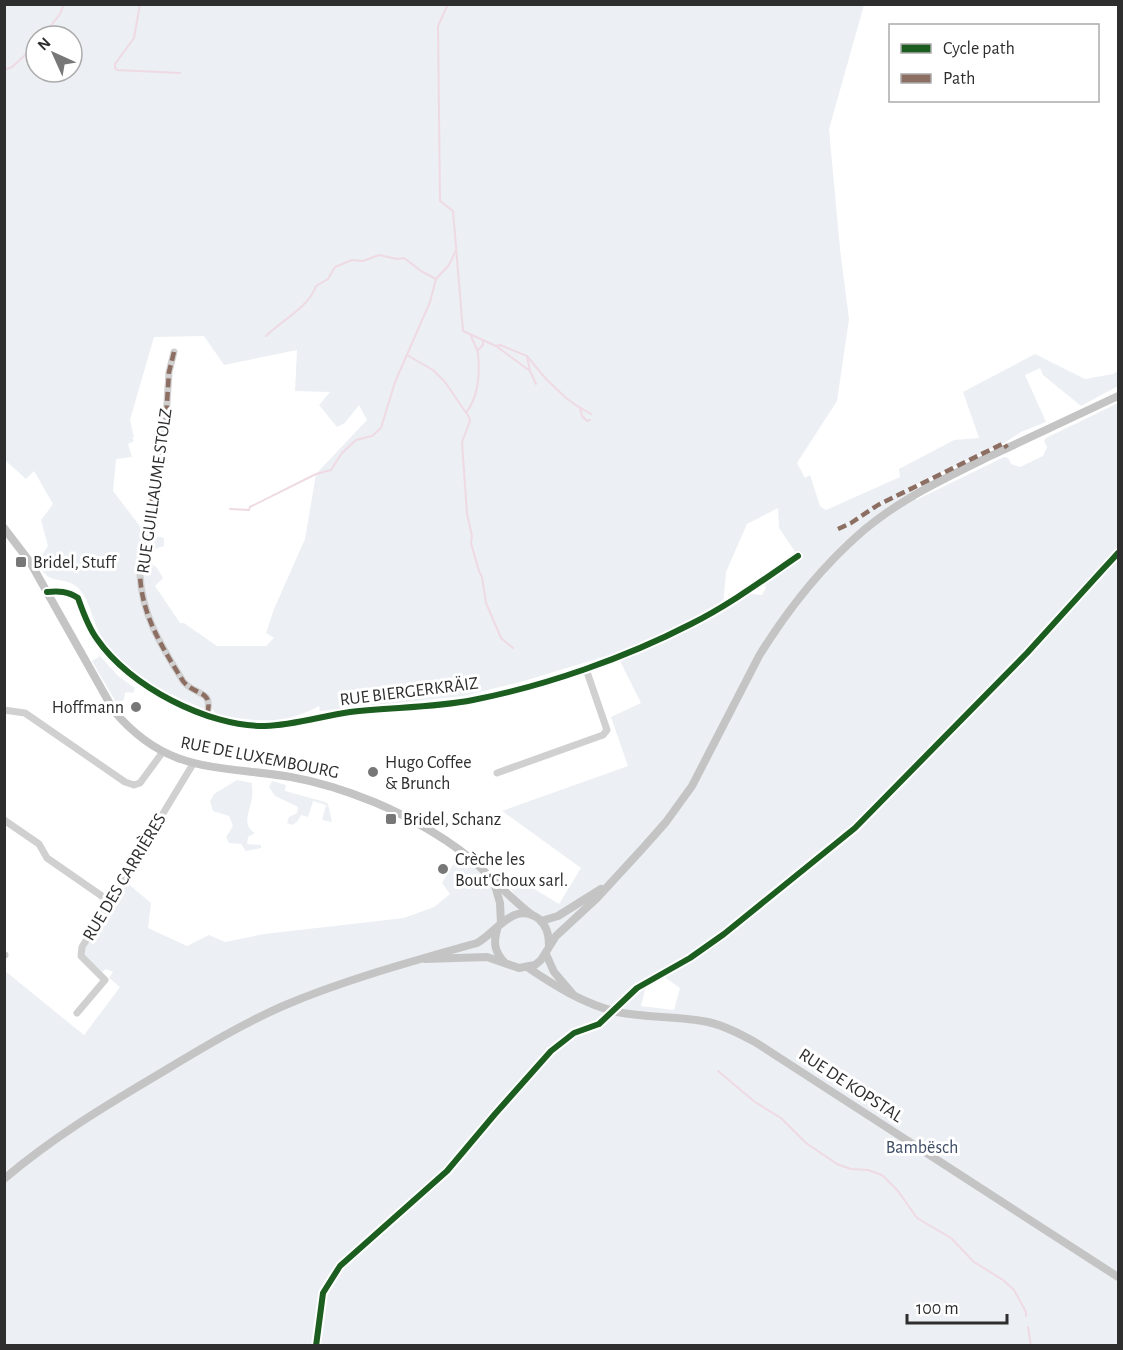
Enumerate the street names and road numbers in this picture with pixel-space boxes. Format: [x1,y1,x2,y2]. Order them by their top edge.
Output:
street label: RUE GUILLAUME STOLZ [135,408,175,575]
street label: RUE BIERGERKRÄIZ [339,673,479,709]
street label: RUE DE LUXEMBOURG [179,734,341,782]
street label: RUE DES CARRIÈRES [77,809,170,944]
street label: RUE DE KOPSTAL [795,1046,906,1126]

